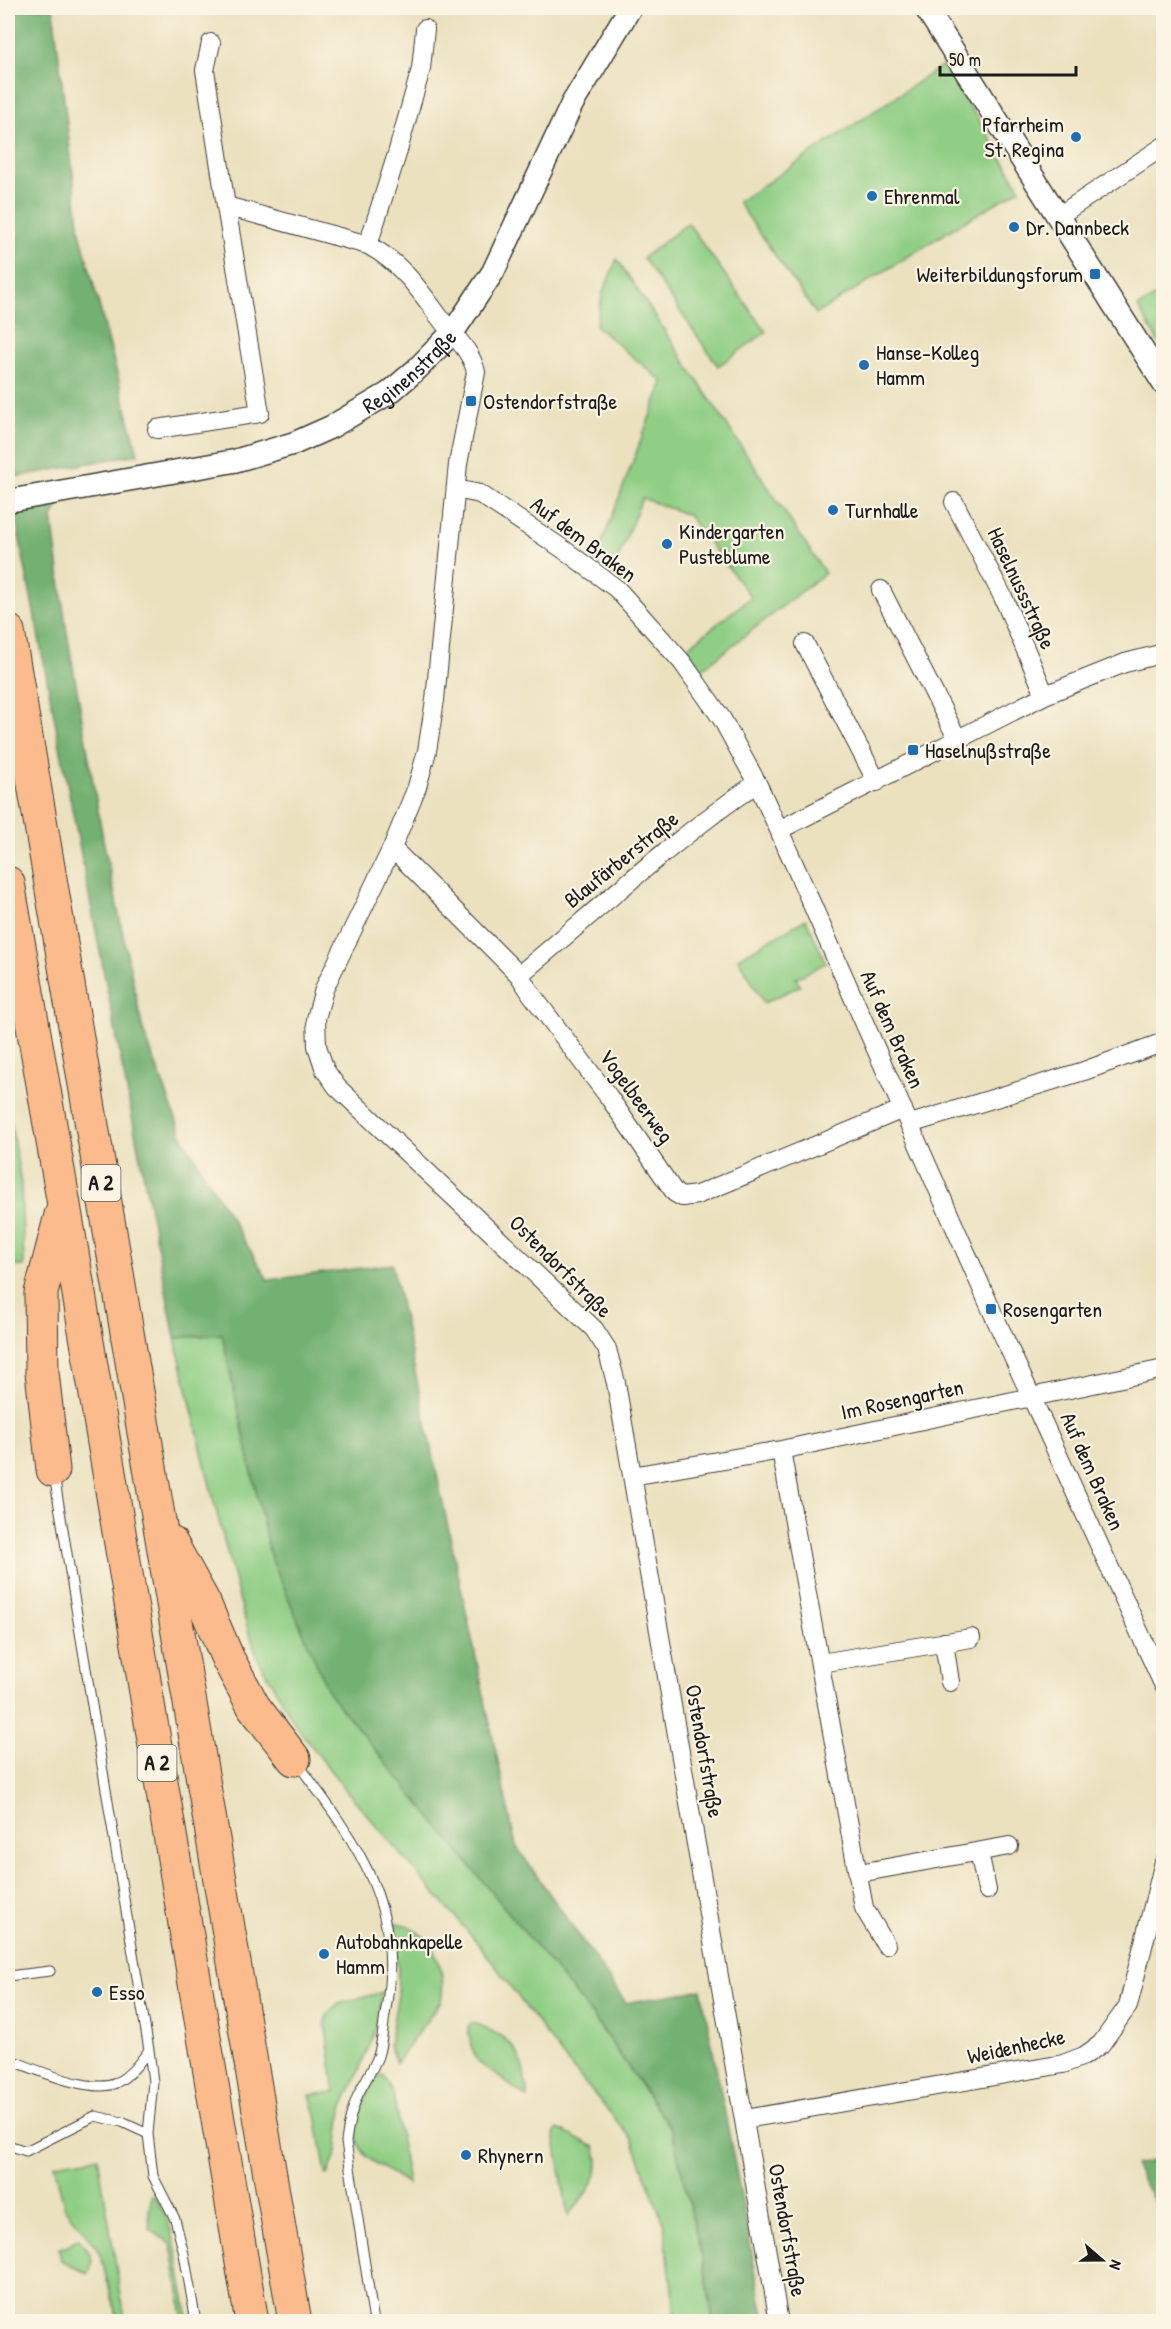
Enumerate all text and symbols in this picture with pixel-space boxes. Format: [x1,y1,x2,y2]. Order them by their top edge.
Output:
scale bar [940,39,1076,77]
text: 50 m [949,47,981,72]
place label: Pfarrheim St. Regina [982,109,1064,164]
marker: Pfarrheim St. Regina [1069,130,1083,144]
place label: Ehrenmal [884,181,960,211]
marker: Ehrenmal [865,189,879,203]
place label: Dr. Dannbeck [1026,212,1129,242]
marker: Dr. Dannbeck [1007,220,1021,234]
place label: Weiterbildungsforum [917,259,1083,289]
marker: Weiterbildungsforum [1088,267,1102,281]
street label: Reginenstraße [357,322,463,420]
place label: Hanse-Kolleg Hamm [876,337,979,392]
marker: Hanse-Kolleg Hamm [857,358,871,372]
place label: Ostendorfstraße [483,386,618,416]
marker: Ostendorfstraße [464,394,478,408]
street label: Auf dem Braken [525,489,643,589]
place label: Turnhalle [845,495,919,525]
marker: Turnhalle [826,503,840,517]
place label: Kindergarten Pusteblume [679,516,784,571]
street label: Haselnussstraße [981,522,1063,654]
marker: Kindergarten Pusteblume [660,537,674,551]
place label: Haselnußstraße [925,735,1051,765]
marker: Haselnußstraße [906,743,920,757]
street label: Blaufärberstraße [557,803,685,914]
street label: Auf dem Braken [854,965,932,1093]
street label: Vogelbeerweg [593,1043,681,1149]
road number: A 2 [82,1165,120,1201]
street label: Ostendorfstraße [503,1208,619,1324]
place label: Rosengarten [1003,1294,1102,1324]
marker: Rosengarten [984,1302,998,1316]
street label: Im Rosengarten [838,1371,966,1427]
street label: Auf dem Braken [1054,1407,1132,1535]
street label: Ostendorfstraße [679,1682,731,1820]
road number: A 2 [138,1745,176,1781]
place label: Autobahnkapelle Hamm [336,1926,463,1981]
marker: Autobahnkapelle Hamm [317,1947,331,1961]
place label: Esso [109,1977,145,2007]
marker: Esso [90,1985,104,1999]
street label: Weidenhecke [964,2021,1068,2071]
place label: Rhynern [478,2140,544,2170]
marker: Rhynern [459,2148,473,2162]
street label: Ostendorfstraße [762,2161,814,2299]
north arrow [1072,2230,1132,2290]
text: N [1104,2257,1128,2273]

